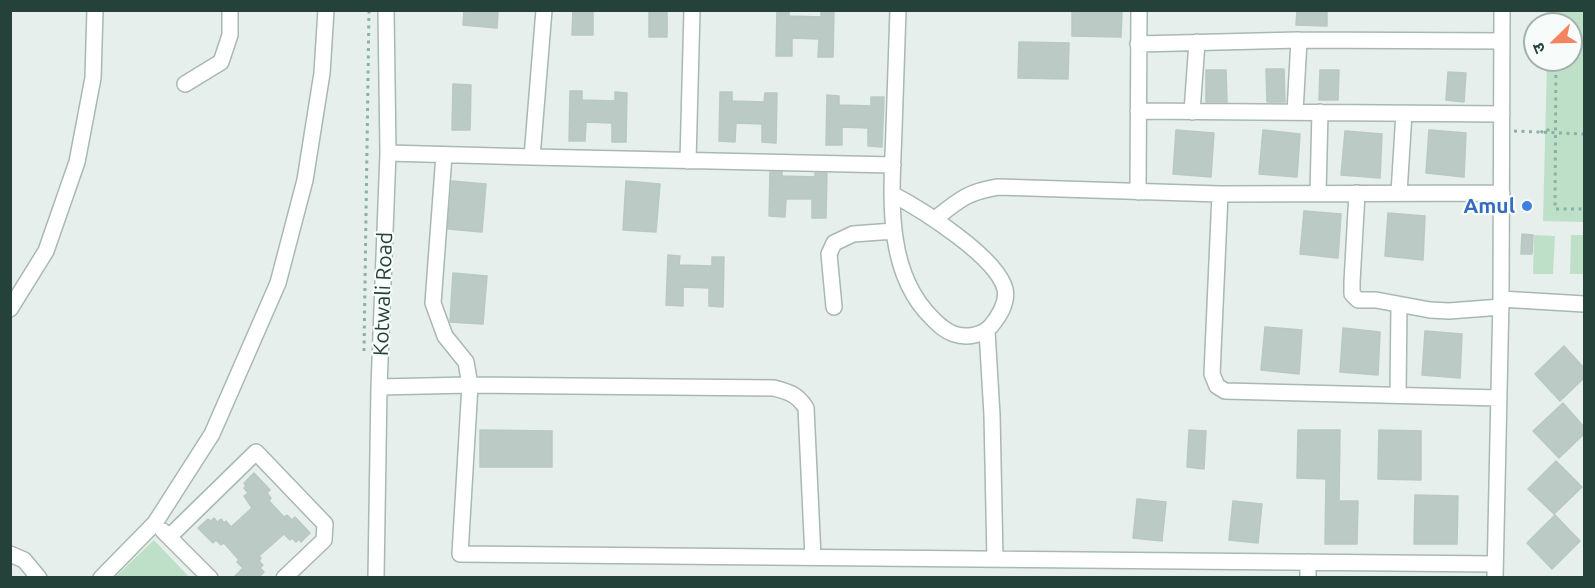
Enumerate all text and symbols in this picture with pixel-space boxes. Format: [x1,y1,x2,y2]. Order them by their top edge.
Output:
north arrow [1523,12,1583,72]
text: उ [1528,40,1548,56]
place label: Amul [1463,193,1515,219]
marker: Amul [1520,199,1534,213]
street label: Kotwali Road [368,232,398,356]

